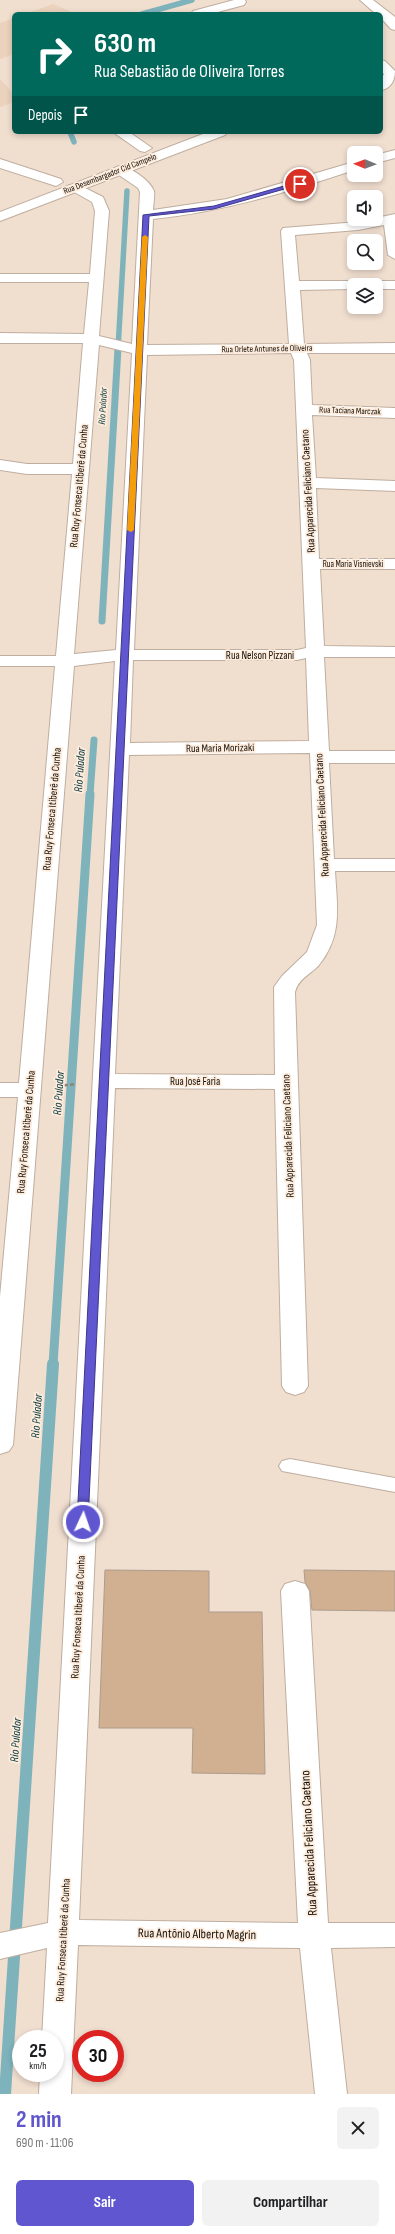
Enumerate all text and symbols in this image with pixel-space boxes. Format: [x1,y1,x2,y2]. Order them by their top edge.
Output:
text: 630 m [94,27,156,60]
icon: right [28,28,80,80]
text: Rua Sebastião de Oliveira Torres [94,61,284,82]
icon: arrive [70,104,92,126]
text: Depois [28,106,62,125]
north arrow [347,146,383,182]
map controls [347,146,383,314]
street label: Rua Desembargador Cid Campelo [62,151,158,197]
pin [283,167,317,201]
icon: arrive [289,173,311,195]
button: sound [347,190,383,226]
button: search [347,234,383,270]
button: layers [347,278,383,314]
street label: Rua Orlete Antunes de Oliveira [222,343,312,355]
water label: Rio Pulador [96,386,110,425]
street label: Rua Taciana Marczak [319,404,382,418]
street label: Rua Ruy Fonseca Itiberê da Cunha [67,424,91,548]
street label: Rua Apparecida Feliciano Caetano [298,429,318,553]
street label: Rua Maria Visnievski [323,559,384,570]
street label: Rua Nelson Pizzani [226,649,294,662]
street label: Rua Maria Morizaki [186,741,254,755]
street label: Rua Ruy Fonseca Itiberê da Cunha [40,747,64,871]
water label: Rio Pulador [71,747,89,793]
street label: Rua Apparecida Feliciano Caetano [312,753,332,877]
street label: Rua Ruy Fonseca Itiberê da Cunha [14,1070,38,1194]
water label: Rio Pulador [50,1070,68,1116]
street label: Rua Apparecida Feliciano Caetano [279,1074,297,1198]
street label: Rua José Faria [170,1075,220,1088]
water label: Rio Pulador [28,1393,46,1439]
position arrow [62,1501,104,1543]
street label: Rua Ruy Fonseca Itiberê da Cunha [68,1555,88,1679]
water label: Rio Pulador [7,1717,25,1763]
street label: Rua Apparecida Feliciano Caetano [297,1770,321,1916]
street label: Rua Ruy Fonseca Itiberê da Cunha [53,1878,73,2002]
street label: Rua Antônio Alberto Magrin [138,1925,256,1943]
speed limit sign: 30 [72,2030,124,2082]
text: 25 [29,2039,47,2063]
text: km/h [29,2060,47,2072]
text: 2 min [16,2105,62,2134]
button: close [337,2107,379,2149]
text: 690 m · 11:06 [16,2135,73,2151]
button: Sair [16,2180,194,2226]
button: Compartilhar [202,2180,379,2226]

